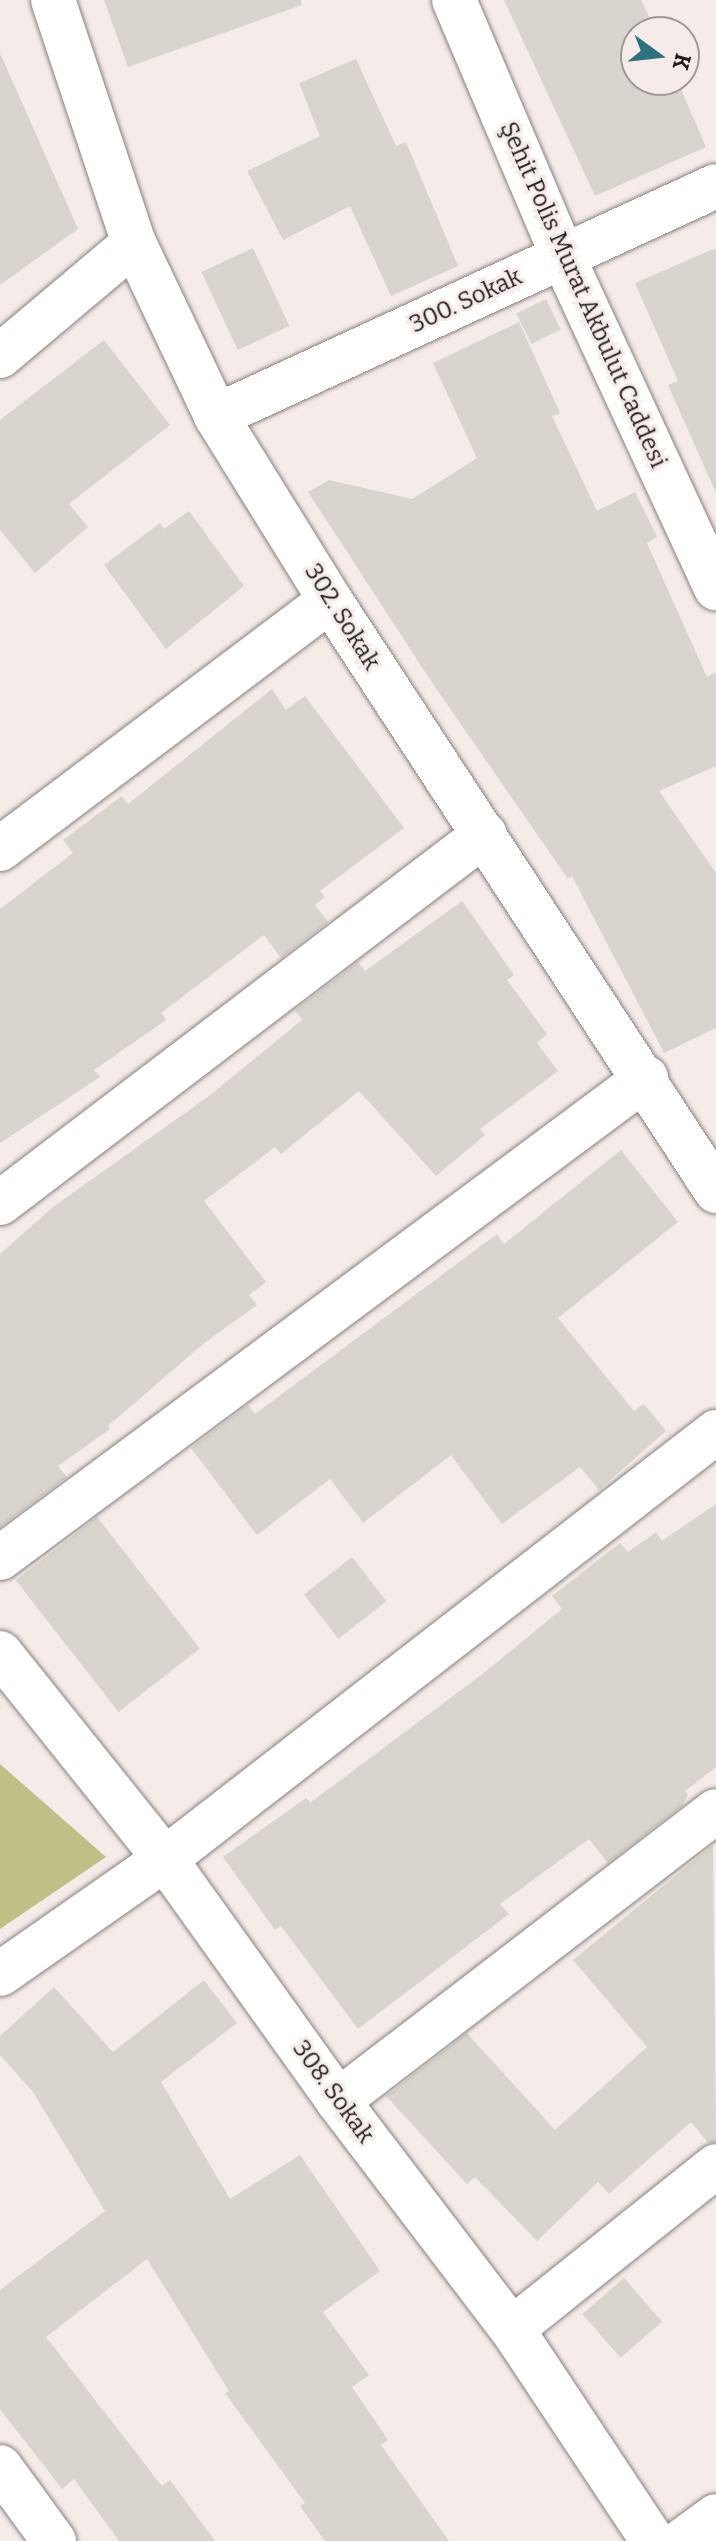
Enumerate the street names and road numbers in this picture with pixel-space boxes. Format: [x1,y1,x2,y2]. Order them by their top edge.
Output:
street label: Şehit Polis Murat Akbulut Caddesi [493,117,673,473]
street label: 300. Sokak [405,262,527,340]
street label: 302. Sokak [298,559,386,675]
street label: 308. Sokak [286,2035,380,2149]

